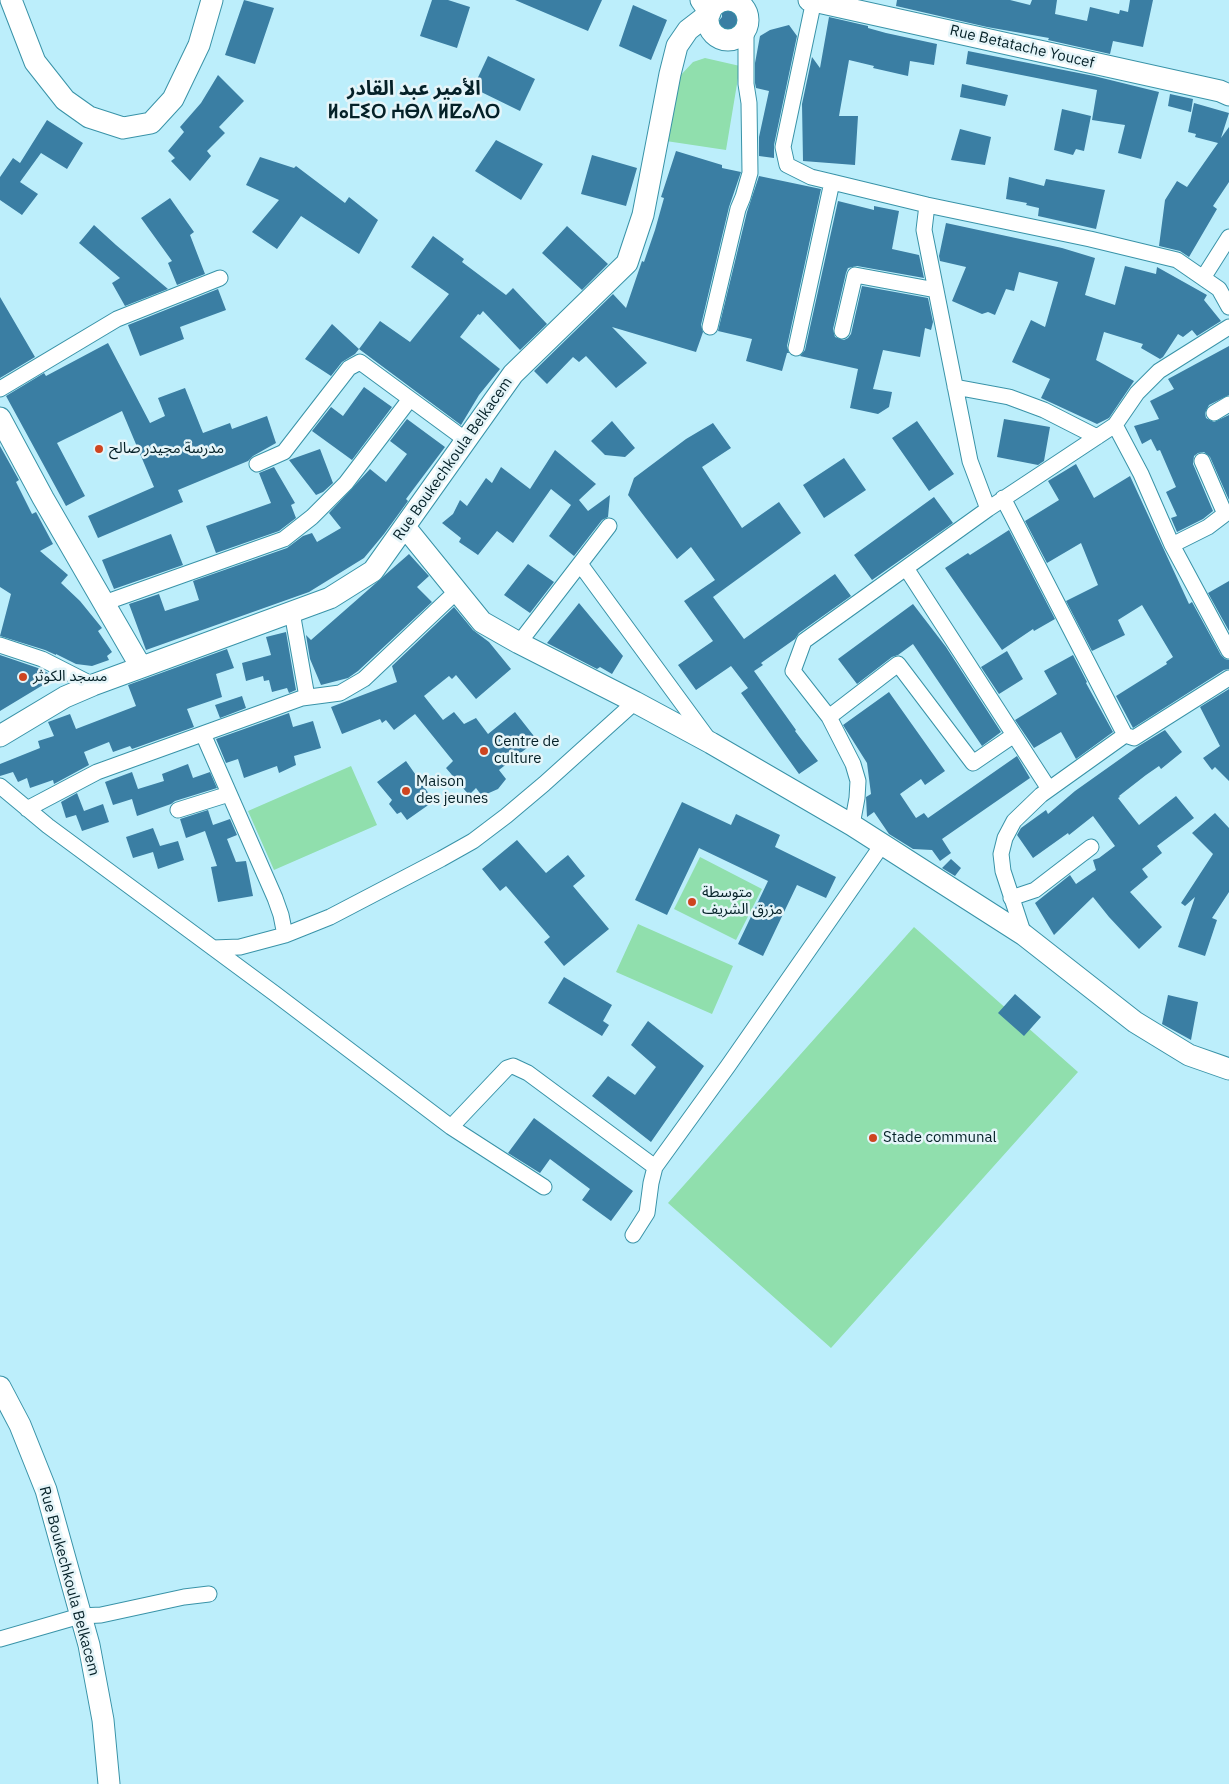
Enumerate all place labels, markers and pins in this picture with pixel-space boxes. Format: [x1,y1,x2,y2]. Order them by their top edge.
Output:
place label: مدرسة مجيدر صالح [109,440,224,458]
marker: مدرسة مجيدر صالح [93,443,105,455]
place label: مسجد الكوثر [33,668,107,686]
marker: مسجد الكوثر [17,671,29,683]
place label: Centre de culture [494,733,559,768]
marker: Centre de culture [478,745,490,757]
place label: Maison des jeunes [416,773,488,808]
marker: Maison des jeunes [400,785,412,797]
place label: متوسطة مزرق الشريف [702,884,783,919]
marker: متوسطة مزرق الشريف [686,896,698,908]
place label: Stade communal [883,1129,997,1147]
marker: Stade communal [867,1132,879,1144]

